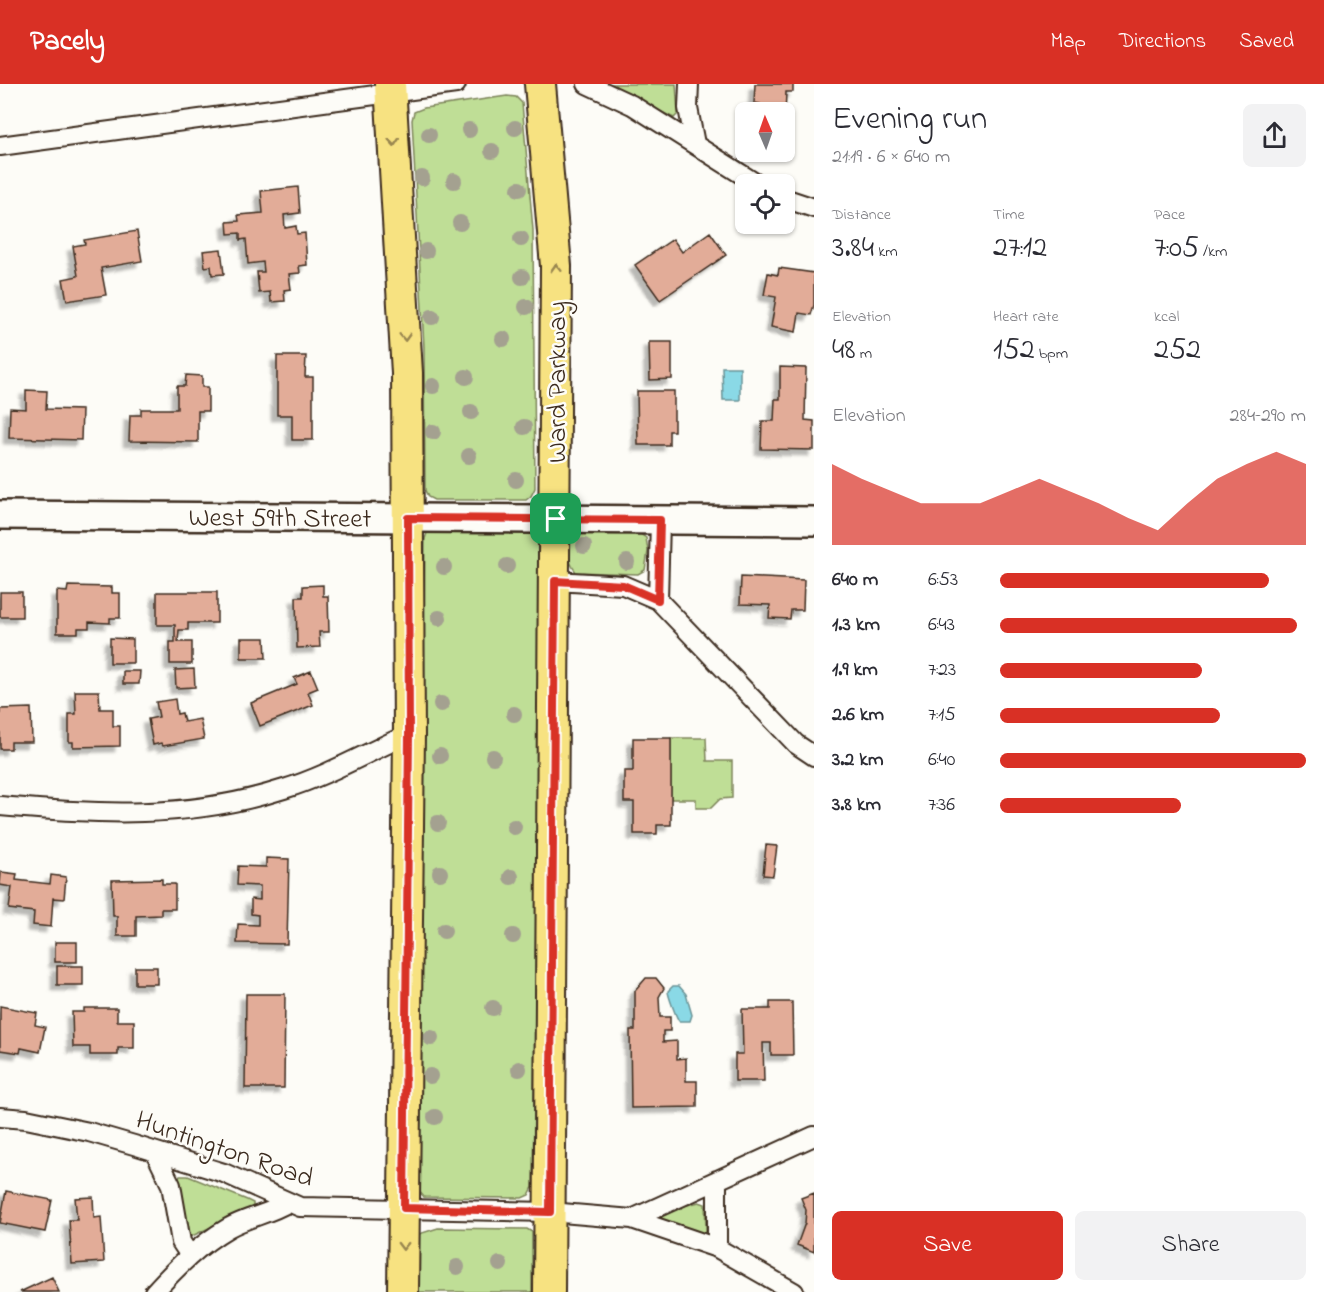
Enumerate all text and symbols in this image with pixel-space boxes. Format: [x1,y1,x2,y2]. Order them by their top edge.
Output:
text: Pacely [30,22,105,63]
text: Map [1050,27,1086,57]
text: Directions [1119,27,1206,57]
text: Saved [1239,27,1294,57]
text: Evening run [832,96,987,144]
north arrow [735,102,795,162]
map controls [735,102,795,234]
button: share [1243,104,1306,167]
one-way arrow [387,138,400,147]
text: 21:19 · 6 × 640 m [832,143,950,172]
button: locate [735,174,795,234]
text: Distance [832,203,891,227]
text: Time [993,203,1025,227]
text: Pace [1154,203,1185,227]
text: 3.84 [832,227,874,271]
text: 27:12 [993,227,1047,271]
text: 7:05 [1154,227,1199,271]
text: km [874,240,898,264]
text: /km [1199,240,1227,264]
one-way arrow [549,263,562,272]
street label: Ward Parkway [539,301,578,463]
text: Elevation [832,305,891,329]
text: Heart rate [993,305,1059,329]
text: kcal [1154,305,1179,329]
text: 48 [832,329,856,373]
text: 152 [993,329,1035,373]
text: 252 [1154,329,1201,373]
one-way arrow [399,332,412,341]
text: m [856,342,872,366]
text: bpm [1035,342,1068,366]
text: Elevation [832,402,906,431]
text: 284–290 m [1229,402,1306,431]
pin [530,493,581,544]
street label: West 59th Street [188,499,372,540]
icon: arrive [539,502,572,535]
text: 640 m [832,566,878,595]
text: 6:53 [928,566,958,595]
text: 1.3 km [832,611,880,640]
text: 6:43 [928,611,955,640]
text: 1.9 km [832,656,878,685]
text: 7:23 [928,656,956,685]
text: 2.6 km [832,701,884,730]
text: 7:15 [928,701,956,730]
text: 3.2 km [832,746,884,775]
text: 6:40 [928,746,955,775]
text: 3.8 km [832,791,881,820]
text: 7:36 [928,791,955,820]
street label: Huntington Road [130,1102,318,1199]
button: Save [832,1211,1063,1280]
button: Share [1075,1211,1306,1280]
one-way arrow [397,1241,409,1250]

